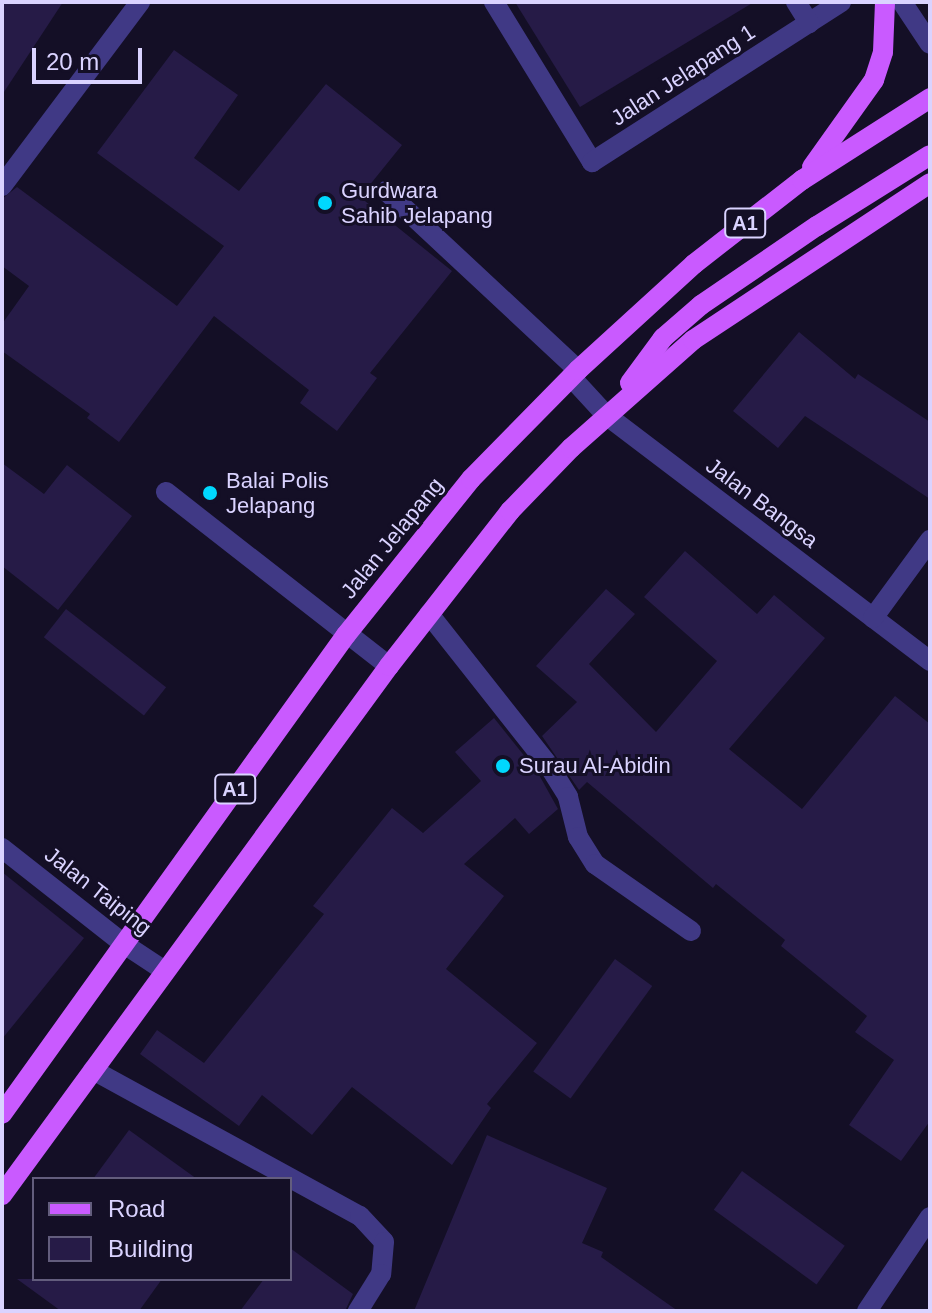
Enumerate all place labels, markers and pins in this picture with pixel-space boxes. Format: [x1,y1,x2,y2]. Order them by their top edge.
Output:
place label: Gurdwara Sahib Jelapang [341,177,493,228]
marker: Gurdwara Sahib Jelapang [316,194,334,212]
place label: Balai Polis Jelapang [226,467,329,518]
marker: Balai Polis Jelapang [201,484,219,502]
place label: Surau Al-Abidin [519,753,672,779]
marker: Surau Al-Abidin [494,757,512,775]

